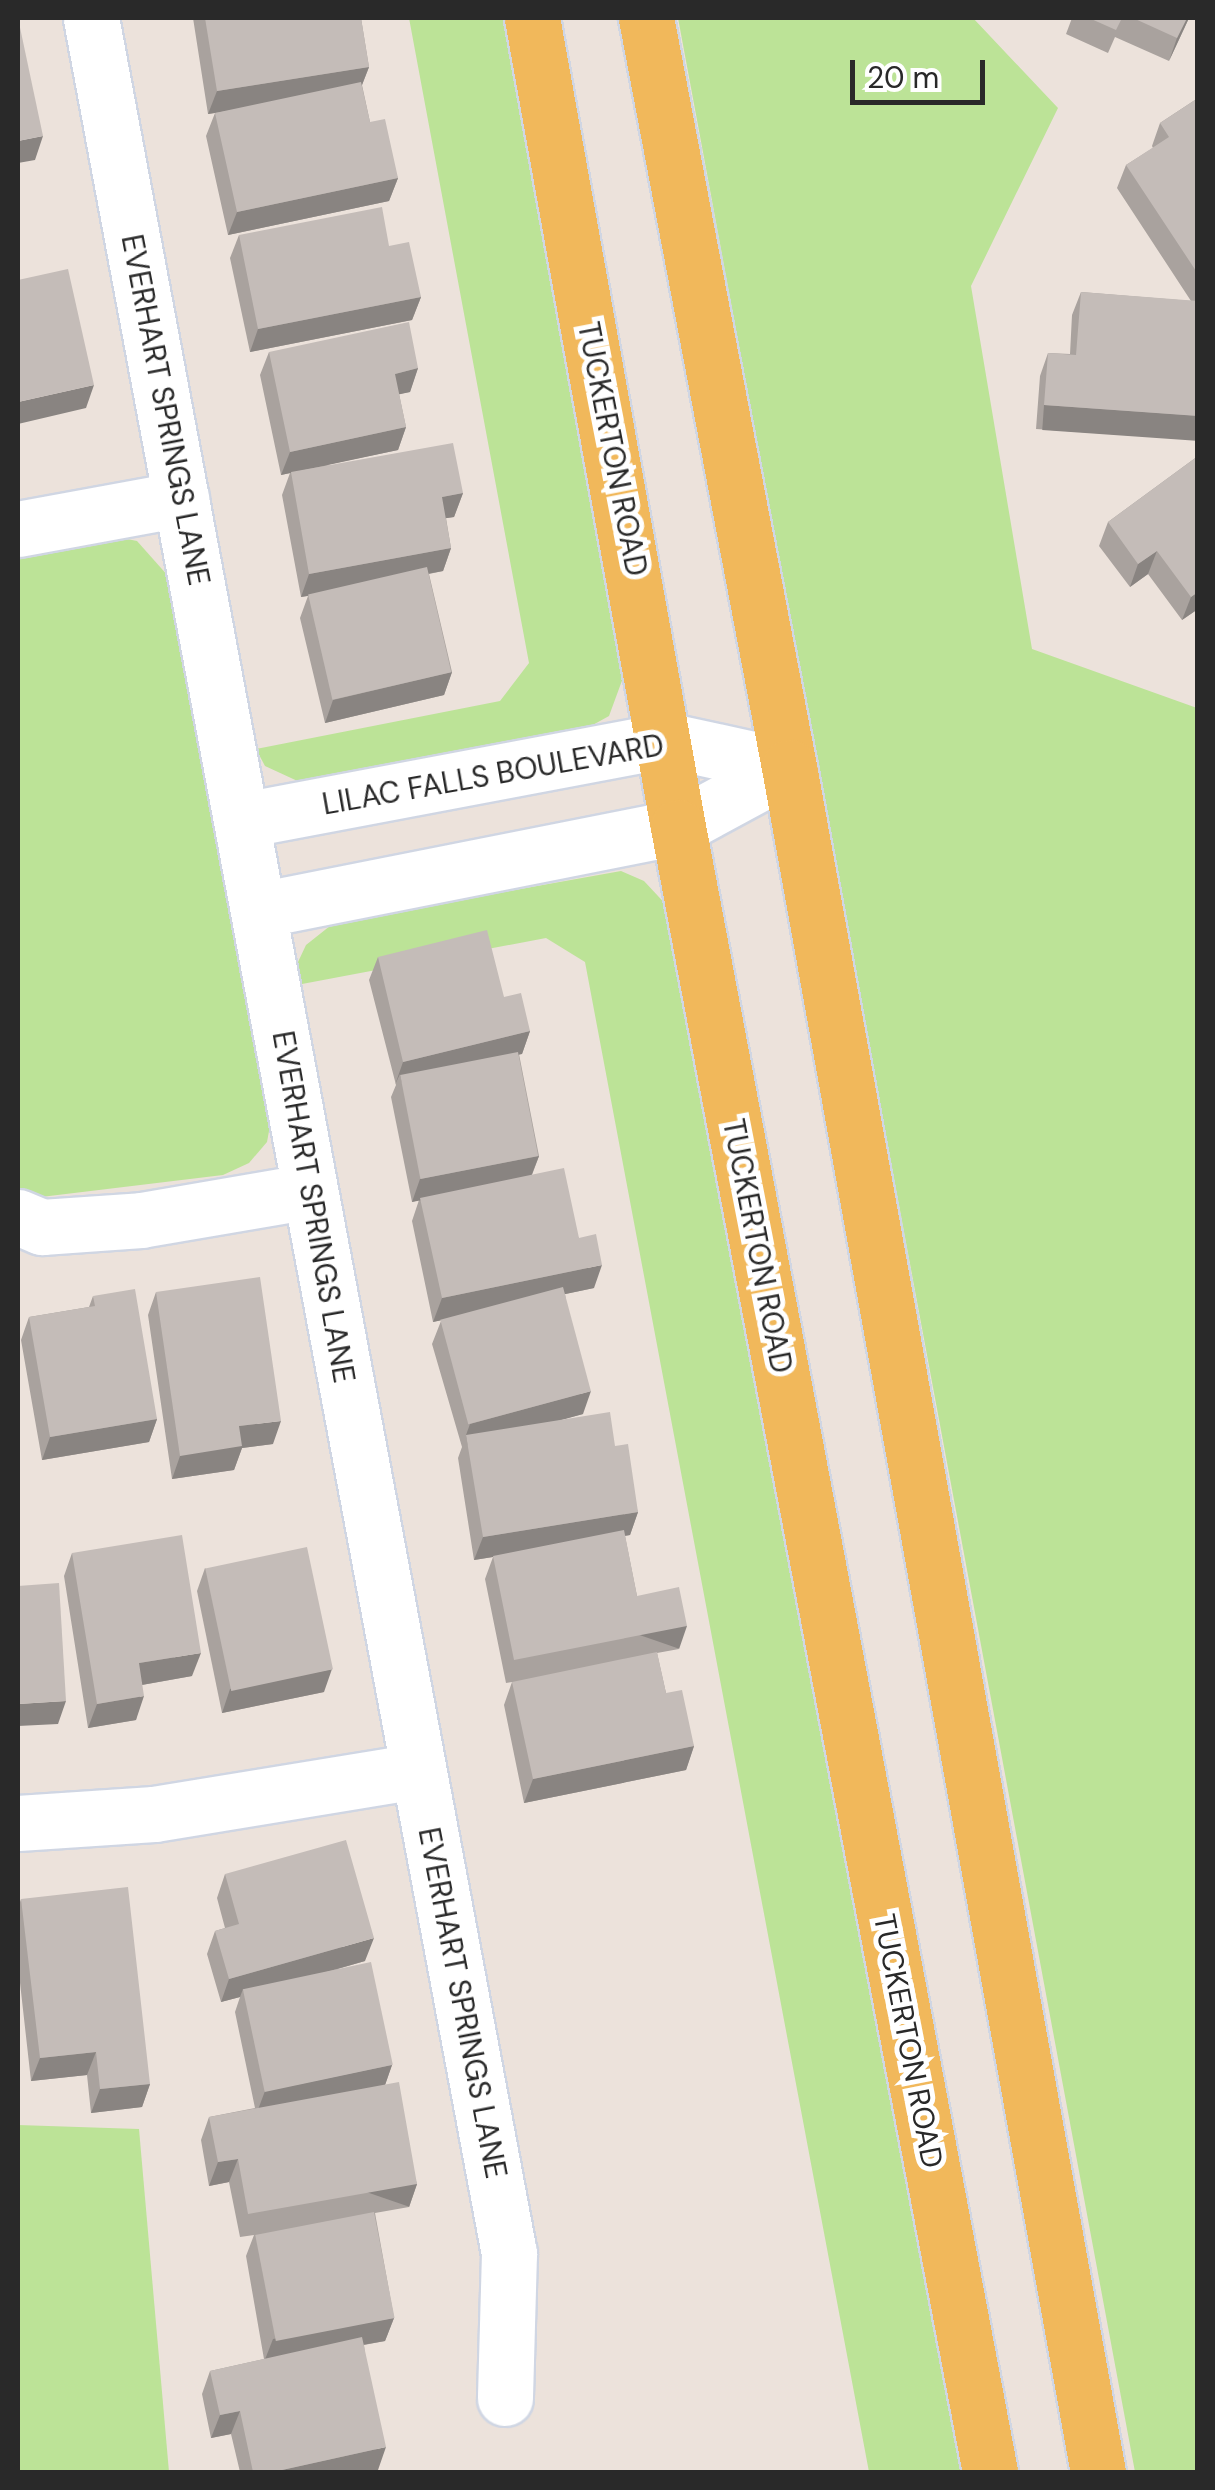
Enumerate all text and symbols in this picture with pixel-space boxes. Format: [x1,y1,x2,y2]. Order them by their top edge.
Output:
scale bar [855,40,990,102]
text: 20 m [867,58,939,97]
street label: EVERHART SPRINGS LANE [113,232,217,588]
street label: TUCKERTON ROAD [570,319,654,579]
street label: LILAC FALLS BOULEVARD [319,727,667,823]
street label: EVERHART SPRINGS LANE [264,1028,362,1386]
street label: TUCKERTON ROAD [715,1116,799,1376]
street label: EVERHART SPRINGS LANE [410,1825,514,2181]
street label: TUCKERTON ROAD [866,1911,950,2171]

